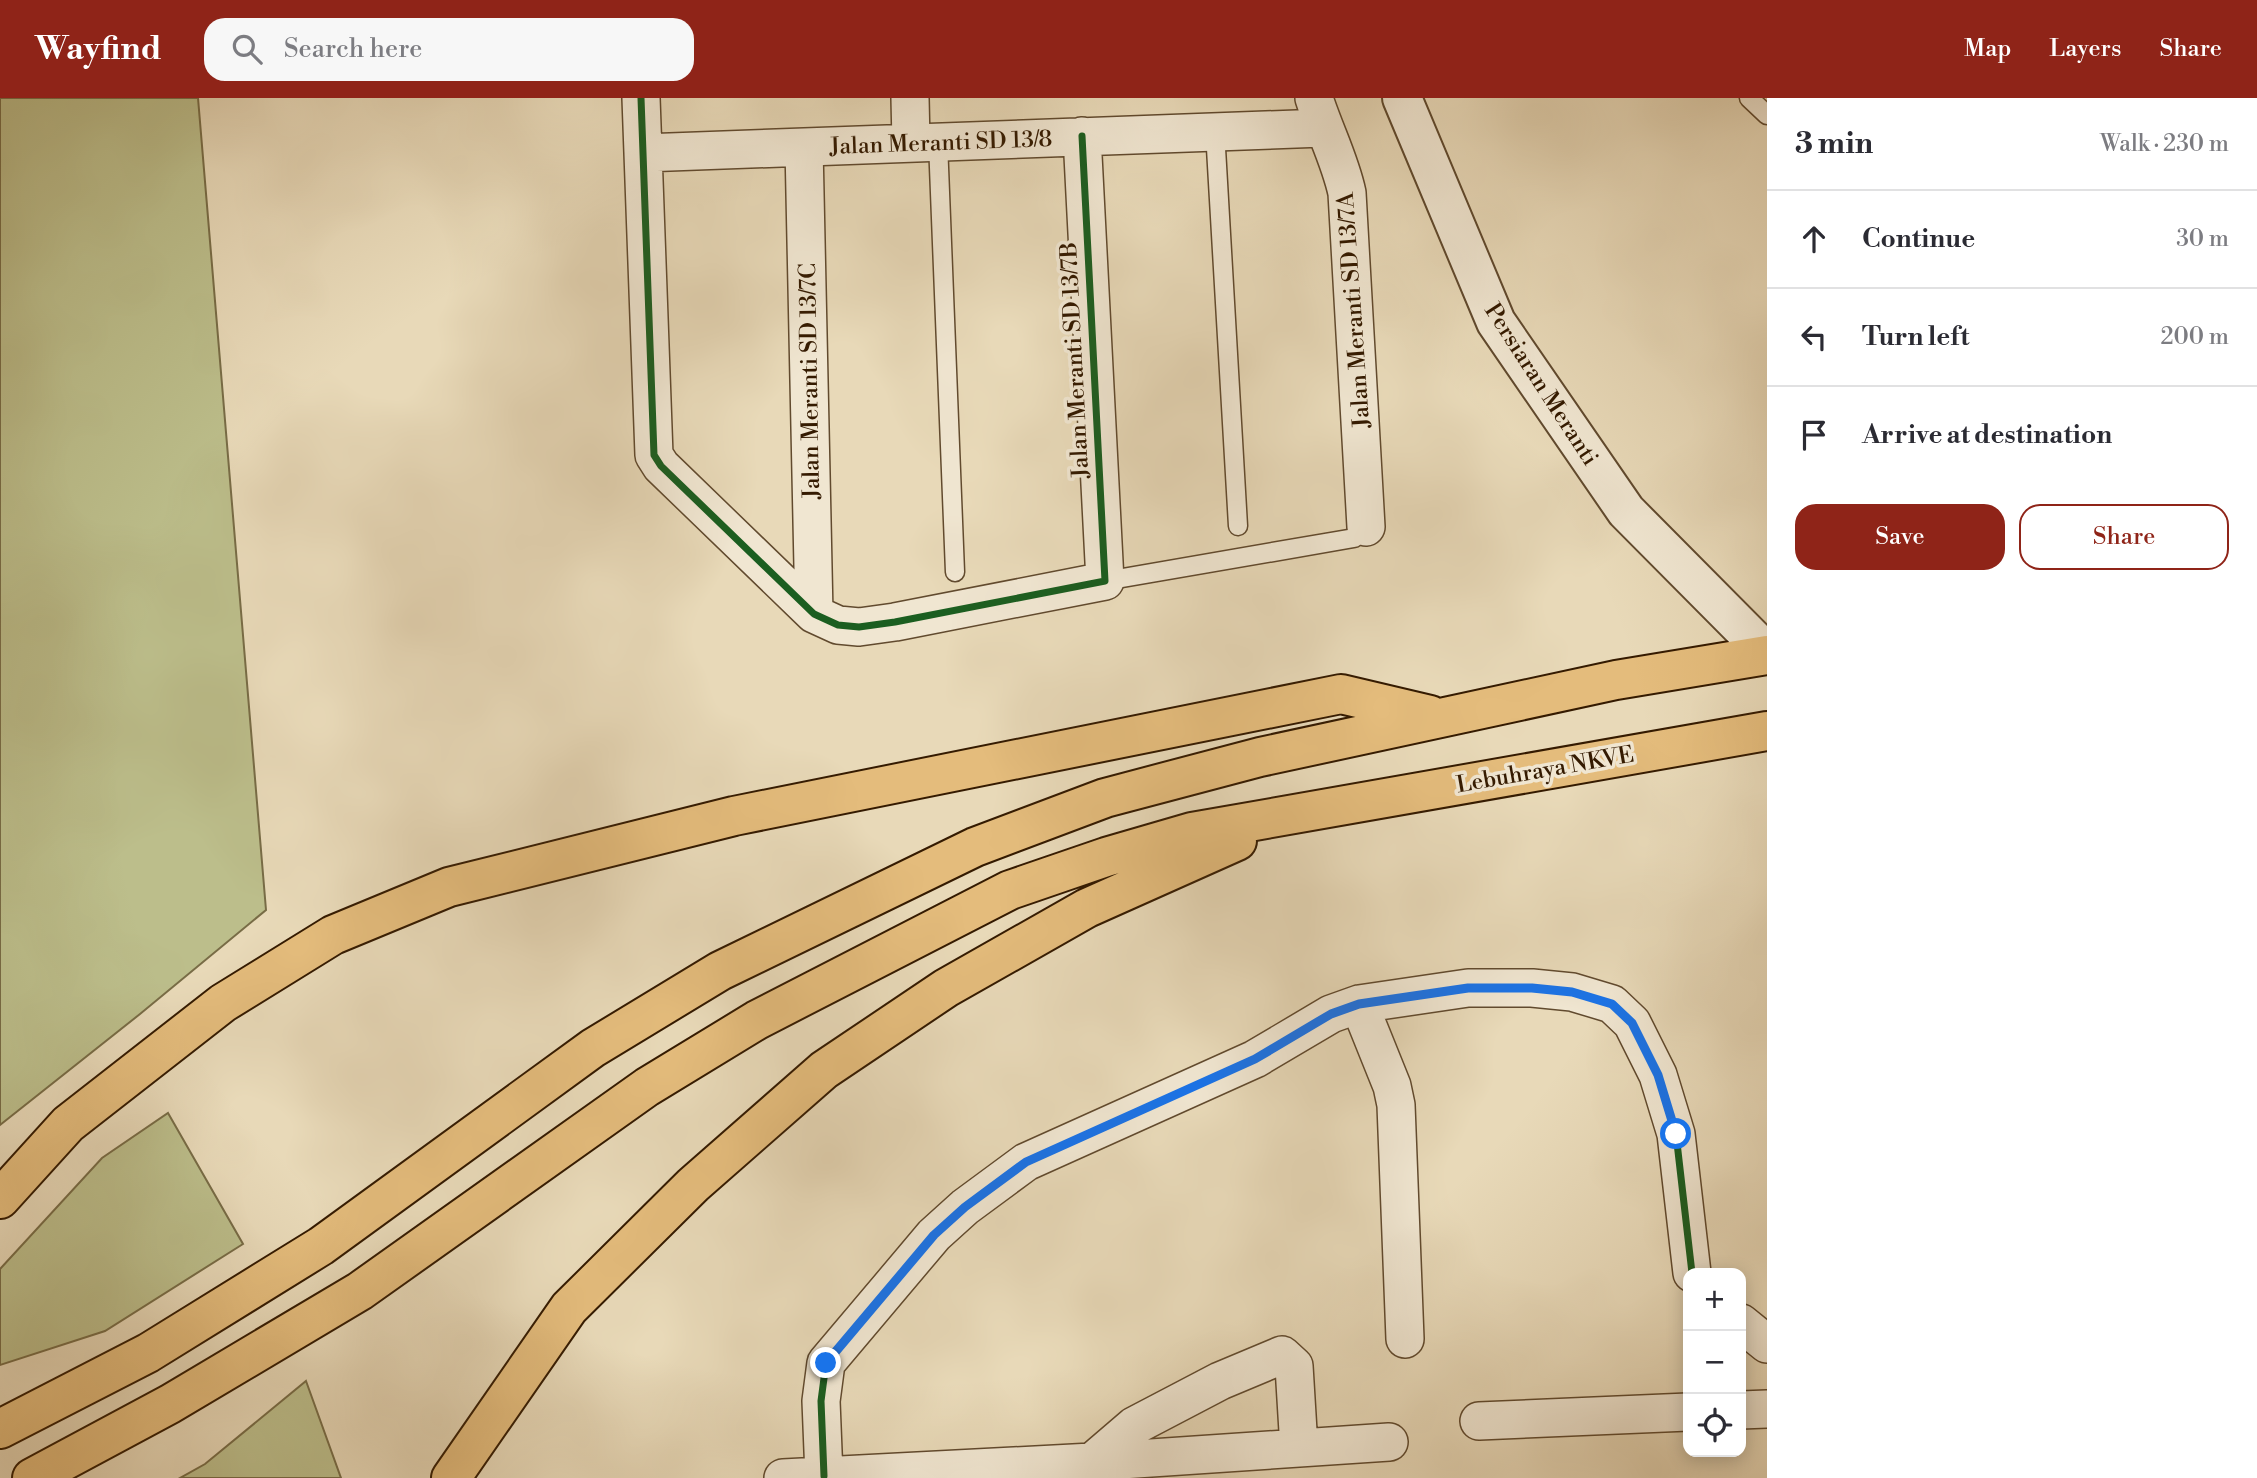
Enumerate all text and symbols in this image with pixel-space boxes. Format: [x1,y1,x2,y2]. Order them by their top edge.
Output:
search box [204,18,694,81]
text: Wayfind [35,29,162,70]
icon: search [228,30,266,68]
text: Search here [284,33,422,65]
text: Map [1964,34,2011,64]
text: Layers [2049,34,2121,64]
text: Share [2159,34,2222,64]
street label: Jalan Meranti SD 13/8 [828,125,1053,161]
text: 3 min [1795,125,1873,163]
text: Walk · 230 m [2100,130,2229,158]
street label: Jalan Meranti SD 13/7A [1332,190,1376,430]
icon: ahead [1795,220,1833,258]
text: Continue [1862,223,1975,255]
text: 30 m [2176,225,2229,253]
street label: Jalan Meranti SD 13/7B [1055,241,1095,480]
street label: Jalan Meranti SD 13/7C [794,263,826,500]
street label: Persiaran Meranti [1478,298,1604,471]
icon: left [1795,318,1833,356]
text: Turn left [1862,321,1970,353]
text: 200 m [2161,323,2229,351]
icon: arrive [1795,416,1833,454]
text: Arrive at destination [1862,419,2112,451]
button: Save [1795,504,2005,570]
button: Share [2019,504,2229,570]
street label: Lebuhraya NKVE [1454,741,1636,799]
route start [1660,1118,1691,1149]
map controls [1683,1268,1746,1457]
button: + [1683,1268,1746,1331]
button: − [1683,1331,1746,1394]
route end [810,1347,841,1378]
button: locate [1683,1394,1746,1457]

